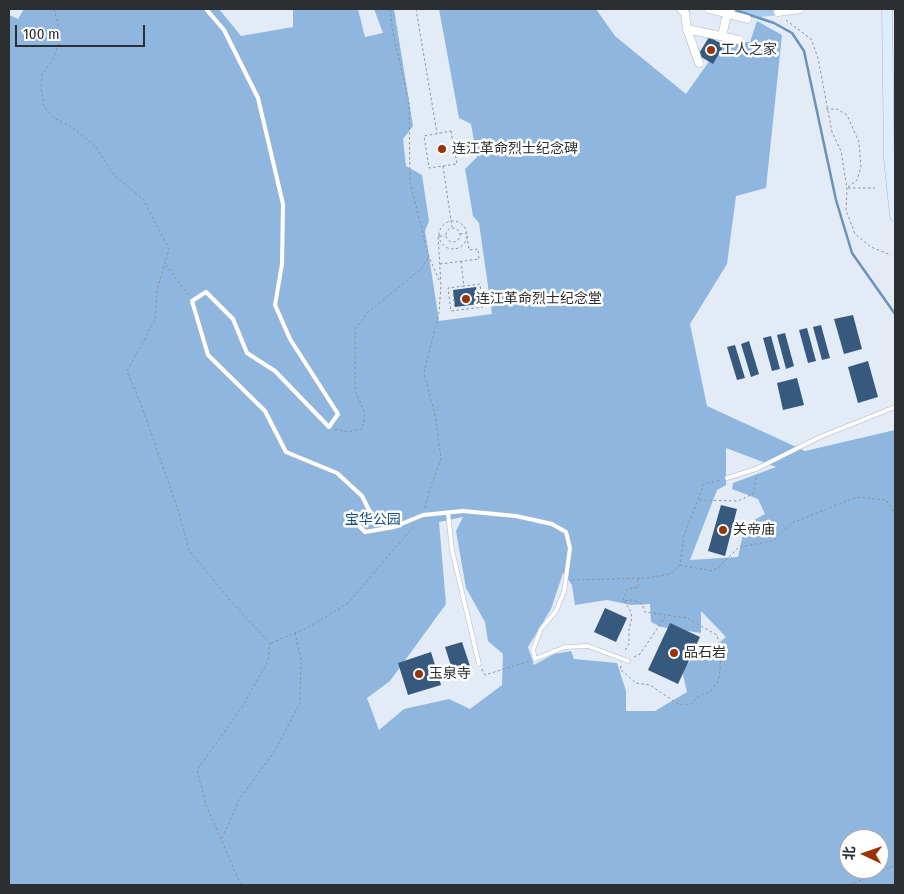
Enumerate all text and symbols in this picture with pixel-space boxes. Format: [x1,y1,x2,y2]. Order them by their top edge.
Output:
scale bar [18,15,148,47]
text: 100 m [23,25,60,43]
place label: 工人之家 [721,42,777,58]
marker: 工人之家 [705,44,717,56]
place label: 连江革命烈士纪念碑 [452,141,578,157]
marker: 连江革命烈士纪念碑 [436,143,448,155]
place label: 连江革命烈士纪念堂 [476,291,602,307]
marker: 连江革命烈士纪念堂 [460,293,472,305]
park label: 宝华公园 [345,512,401,528]
place label: 关帝庙 [733,522,775,538]
marker: 关帝庙 [717,524,729,536]
place label: 品石岩 [684,645,726,661]
marker: 品石岩 [668,647,680,659]
place label: 玉泉寺 [429,666,471,682]
marker: 玉泉寺 [413,668,425,680]
north arrow [839,829,889,879]
text: 北 [841,846,858,861]

